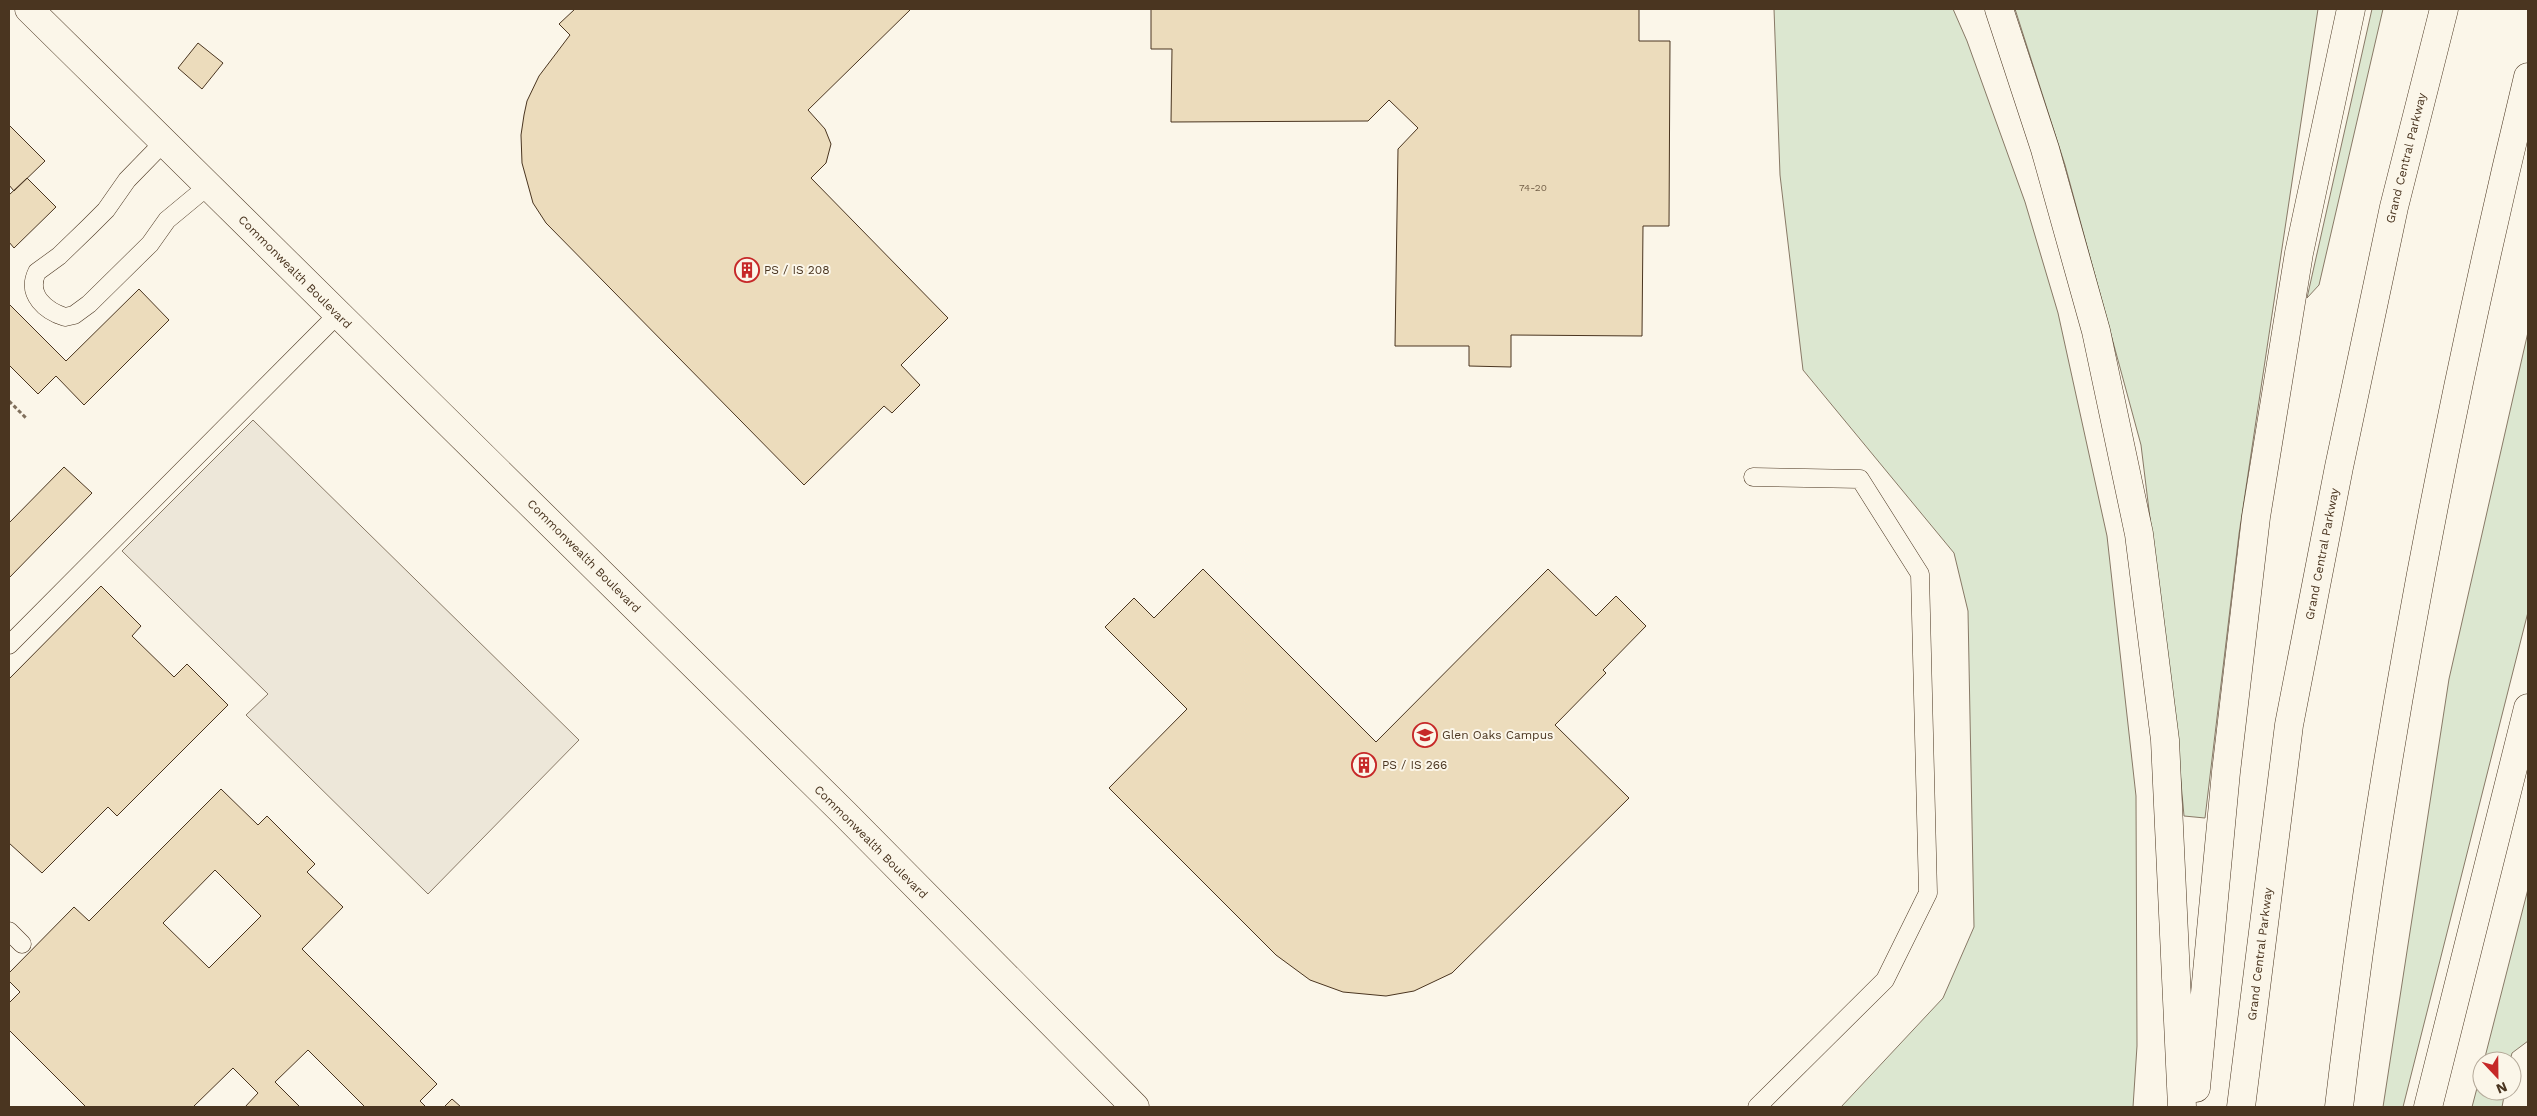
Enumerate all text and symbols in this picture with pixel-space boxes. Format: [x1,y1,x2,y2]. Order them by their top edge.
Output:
street label: Grand Central Parkway [2383,91,2429,225]
house number: 74-20 [1519,182,1547,193]
street label: Commonwealth Boulevard [235,212,355,332]
building icon: PS / IS 208 [734,257,760,283]
place label: PS / IS 208 [764,263,830,277]
street label: Grand Central Parkway [2302,486,2342,621]
street label: Commonwealth Boulevard [524,496,644,616]
school or university icon: Glen Oaks Campus [1412,722,1438,748]
place label: Glen Oaks Campus [1442,728,1553,742]
building icon: PS / IS 266 [1351,752,1377,778]
place label: PS / IS 266 [1382,758,1447,772]
street label: Commonwealth Boulevard [811,782,931,902]
street label: Grand Central Parkway [2245,886,2275,1021]
north arrow [2472,1051,2522,1101]
text: N [2494,1079,2510,1097]

